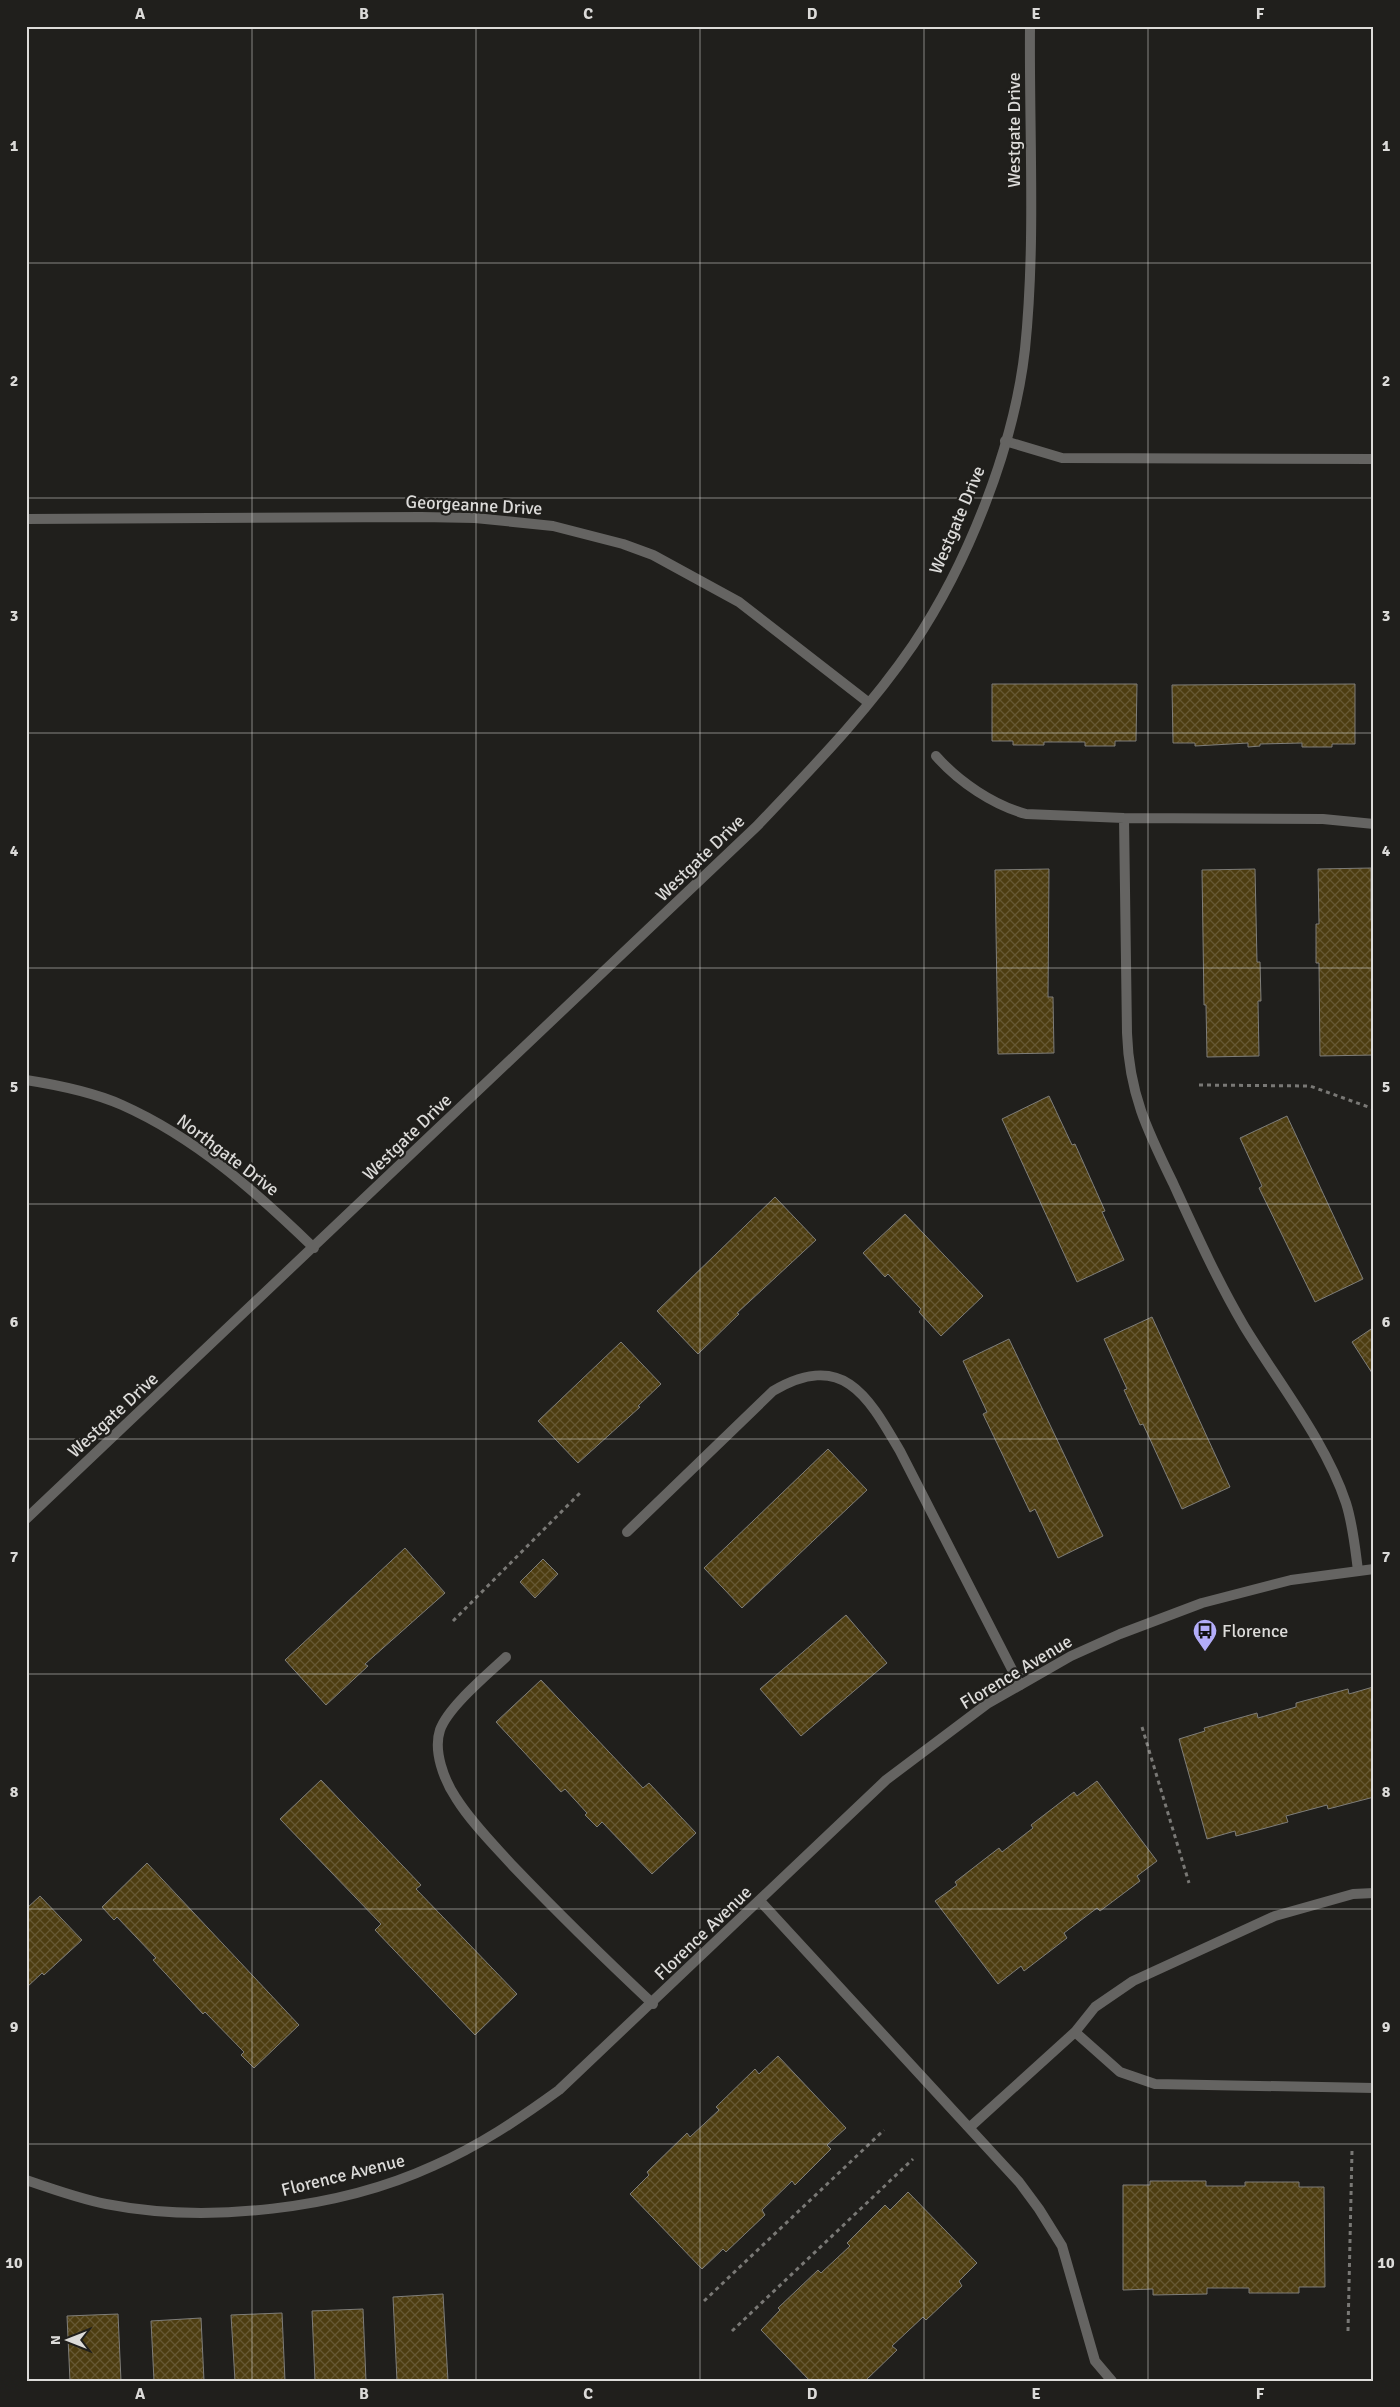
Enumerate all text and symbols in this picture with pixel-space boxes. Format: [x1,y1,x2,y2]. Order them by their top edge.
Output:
text: A [135,4,146,24]
text: B [359,4,369,24]
text: C [583,4,593,24]
text: D [807,4,818,24]
text: E [1031,4,1041,24]
text: F [1256,4,1265,24]
street label: Westgate Drive [1003,72,1025,188]
text: 1 [10,136,19,156]
text: 1 [1382,136,1391,156]
text: 2 [10,371,18,391]
text: 2 [1382,371,1390,391]
street label: Westgate Drive [924,463,990,577]
street label: Georgeanne Drive [405,490,543,520]
text: 3 [10,606,18,626]
text: 3 [1382,606,1390,626]
street label: Westgate Drive [651,810,749,906]
text: 4 [10,841,19,861]
text: 4 [1382,841,1391,861]
text: 5 [10,1077,18,1097]
text: 5 [1382,1077,1390,1097]
street label: Westgate Drive [358,1089,456,1185]
street label: Northgate Drive [172,1109,284,1201]
text: 6 [10,1312,19,1332]
text: 6 [1382,1312,1391,1332]
street label: Westgate Drive [63,1368,163,1462]
text: 7 [10,1547,19,1567]
text: 7 [1382,1547,1391,1567]
bus stop icon: Florence [1192,1618,1218,1652]
place label: Florence [1222,1620,1288,1642]
street label: Florence Avenue [956,1630,1076,1714]
text: 8 [10,1782,19,1802]
text: 8 [1382,1782,1391,1802]
street label: Florence Avenue [650,1881,756,1985]
text: 9 [10,2017,19,2037]
text: 9 [1382,2017,1391,2037]
street label: Florence Avenue [279,2149,407,2201]
text: 10 [5,2253,23,2273]
text: 10 [1377,2253,1395,2273]
north arrow [42,2314,92,2364]
text: N [47,2335,64,2345]
text: A [135,2384,146,2404]
text: B [359,2384,369,2404]
text: C [583,2384,593,2404]
text: D [807,2384,818,2404]
text: E [1031,2384,1041,2404]
text: F [1256,2384,1265,2404]

